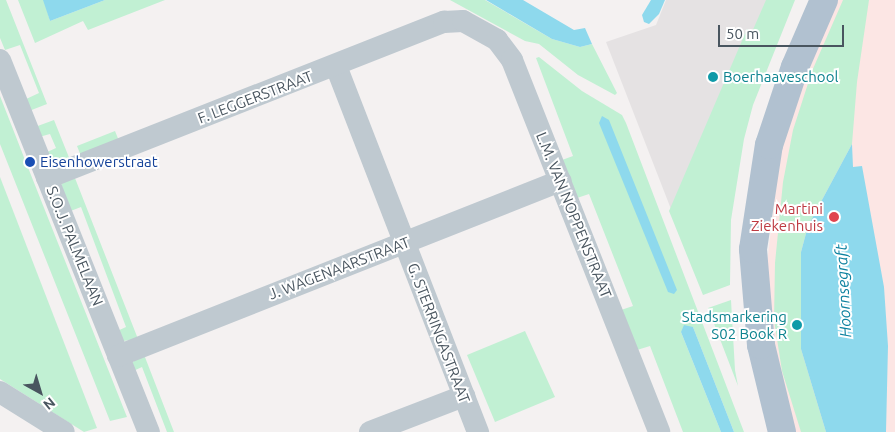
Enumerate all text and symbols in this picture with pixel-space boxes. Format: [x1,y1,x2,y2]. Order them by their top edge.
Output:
scale bar [720,15,846,47]
text: 50 m [726,25,759,42]
street label: F. LEGGERSTRAAT [195,67,315,127]
place label: Boerhaaveschool [723,68,838,86]
marker: Boerhaaveschool [707,71,719,83]
street label: L.M. VAN NOPPENSTRAAT [532,129,616,301]
place label: Eisenhowerstraat [40,153,158,171]
marker: Eisenhowerstraat [24,156,36,168]
street label: S.O.J. PALMELAAN [43,184,107,308]
place label: Martini Ziekenhuis [751,199,823,234]
marker: Martini Ziekenhuis [827,210,841,224]
street label: J. WAGENAARSTRAAT [266,233,412,303]
water label: Hoornsegraft [831,244,855,338]
street label: G. STERRINGASTRAAT [404,260,474,406]
place label: Stadsmarkering S02 Book R [682,307,787,342]
marker: Stadsmarkering S02 Book R [791,319,803,331]
north arrow [15,367,65,417]
text: N [40,394,59,413]

